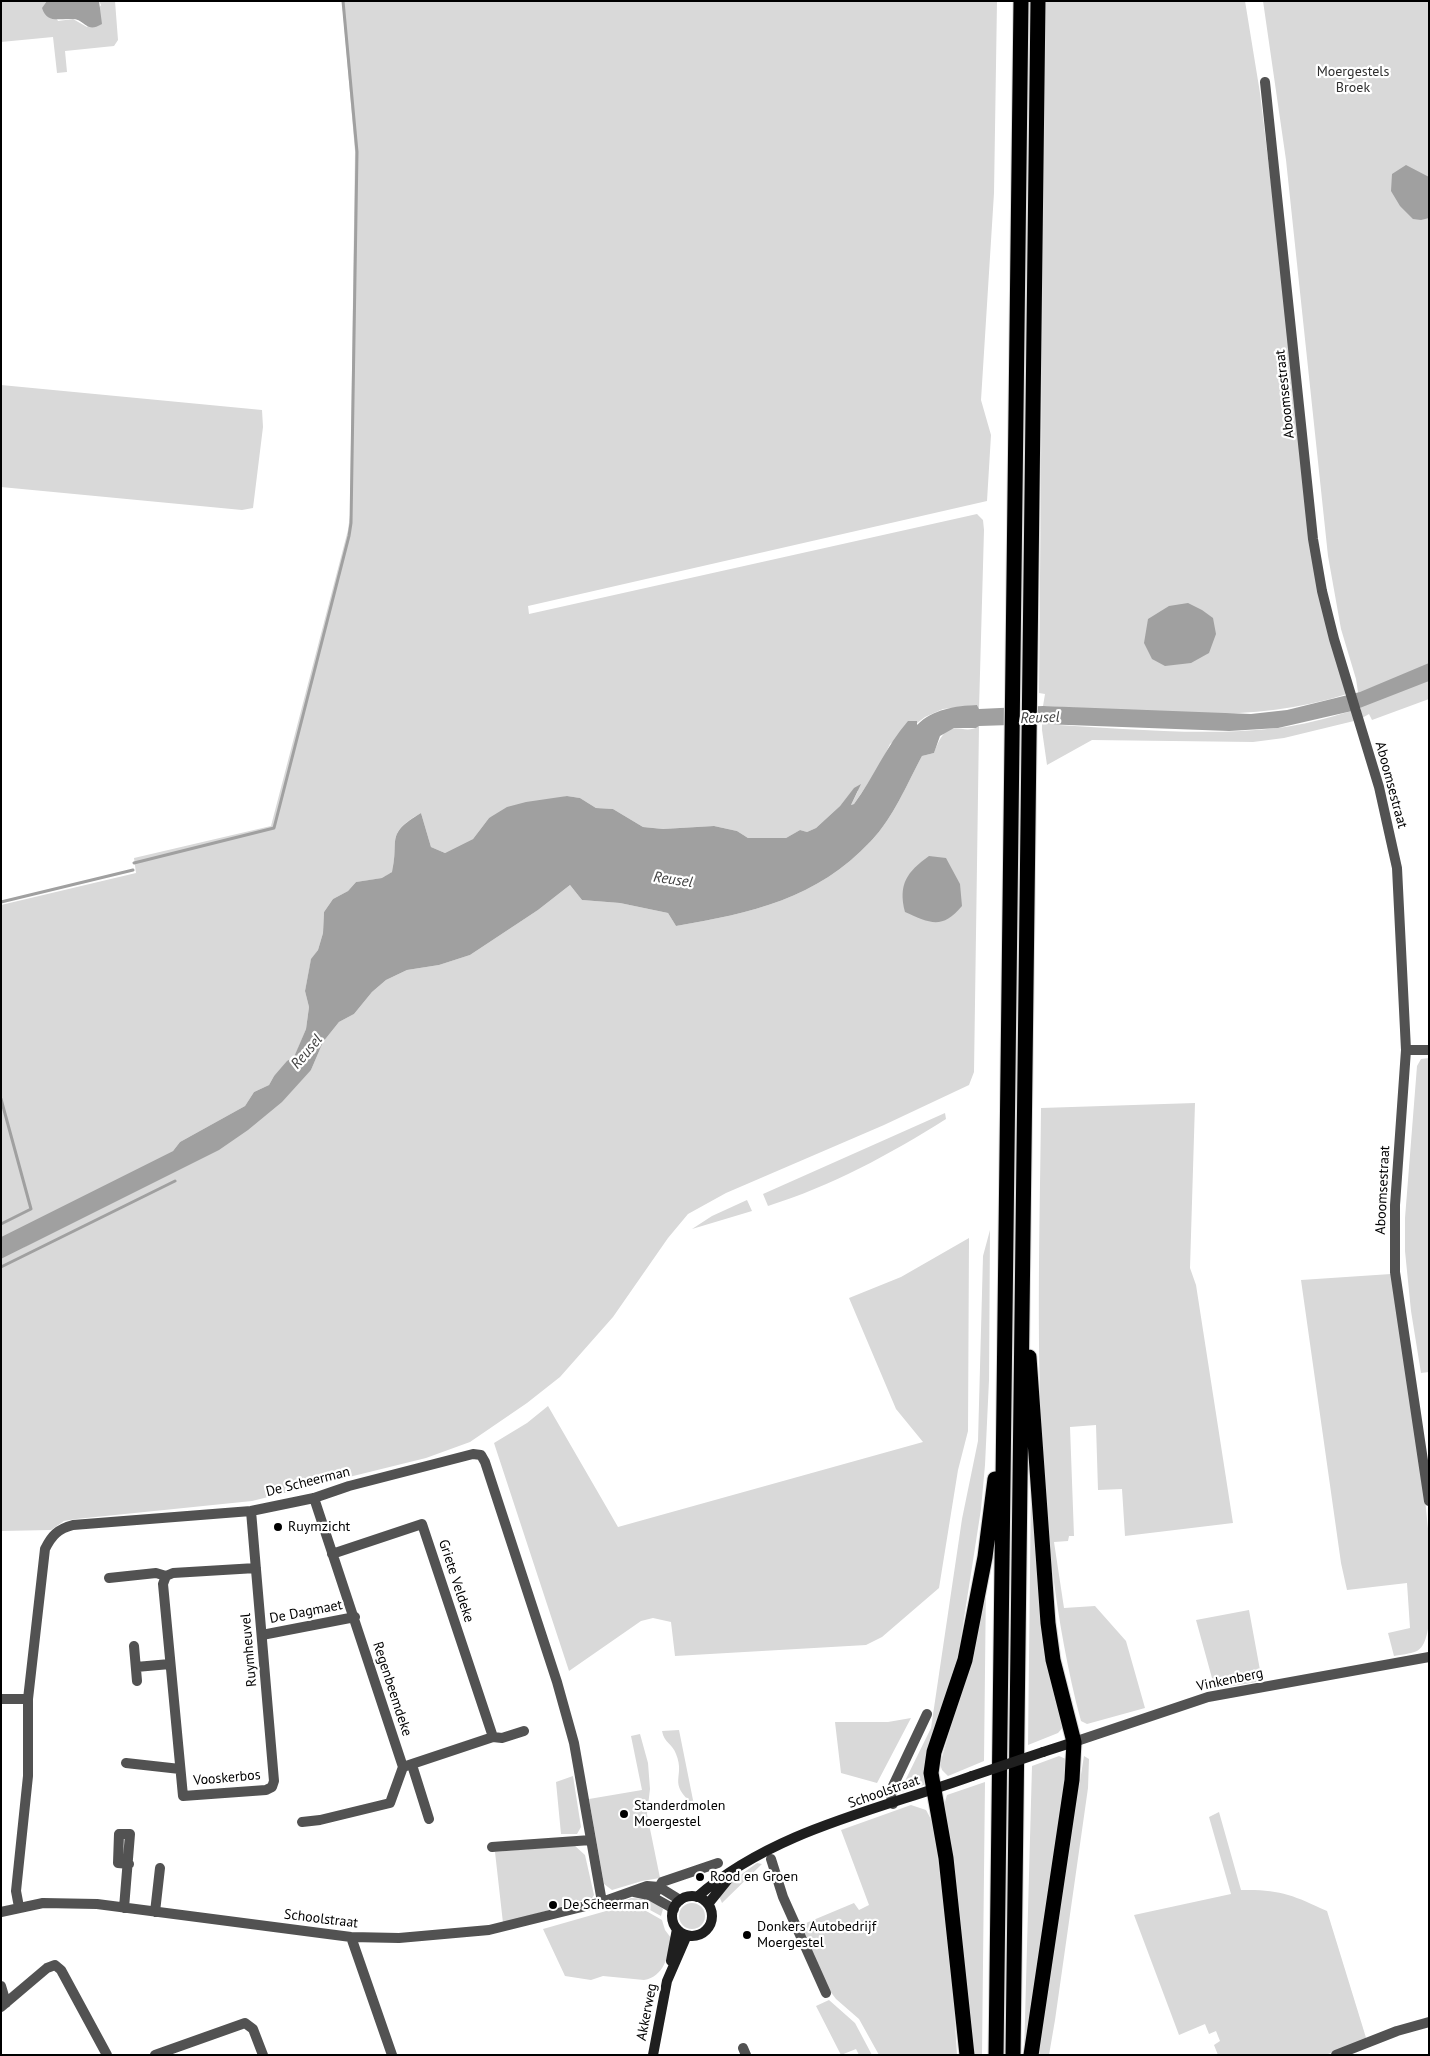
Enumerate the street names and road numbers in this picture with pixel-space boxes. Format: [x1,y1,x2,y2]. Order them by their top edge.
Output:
street label: Aboomsestraat [1272,349,1298,439]
street label: Aboomsestraat [1371,740,1411,830]
street label: Aboomsestraat [1372,1145,1394,1235]
street label: De Scheerman [264,1463,352,1501]
street label: Griete Veldeke [435,1537,477,1625]
street label: De Dagmaet [268,1597,344,1627]
street label: Ruymheuvel [237,1613,261,1687]
street label: Regenbeemdeke [369,1640,415,1738]
street label: Vinkenberg [1195,1665,1265,1695]
street label: Vooskerbos [193,1767,261,1789]
street label: Schoolstraat [846,1772,922,1812]
street label: Schoolstraat [283,1906,359,1932]
street label: Akkerweg [633,1982,661,2042]

